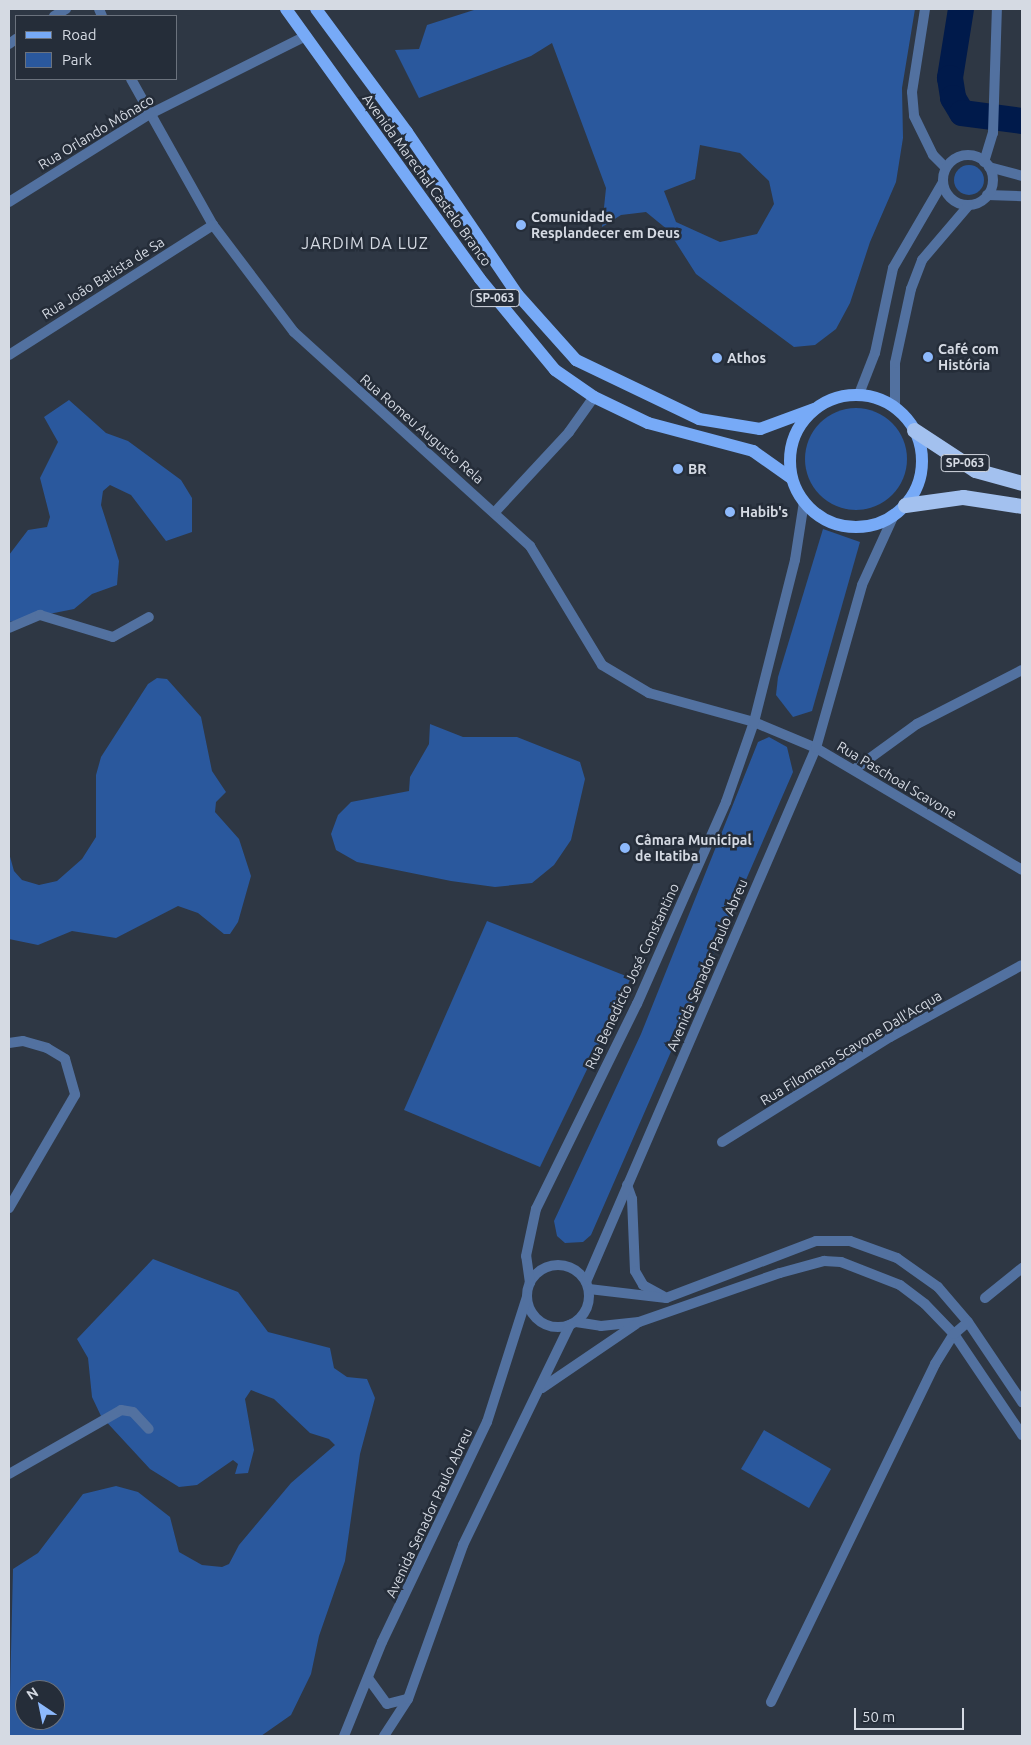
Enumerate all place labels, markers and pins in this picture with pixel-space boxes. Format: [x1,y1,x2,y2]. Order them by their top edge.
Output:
place label: Comunidade Resplandecer em Deus [531,209,680,242]
marker: Comunidade Resplandecer em Deus [515,219,527,231]
place label: Café com História [938,341,999,374]
place label: Athos [727,350,766,366]
marker: Café com História [922,351,934,363]
marker: Athos [711,352,723,364]
place label: BR [688,461,706,477]
marker: BR [672,463,684,475]
place label: Habib's [740,504,788,520]
marker: Habib's [724,506,736,518]
place label: Câmara Municipal de Itatiba [635,832,752,864]
marker: Câmara Municipal de Itatiba [619,842,631,854]

